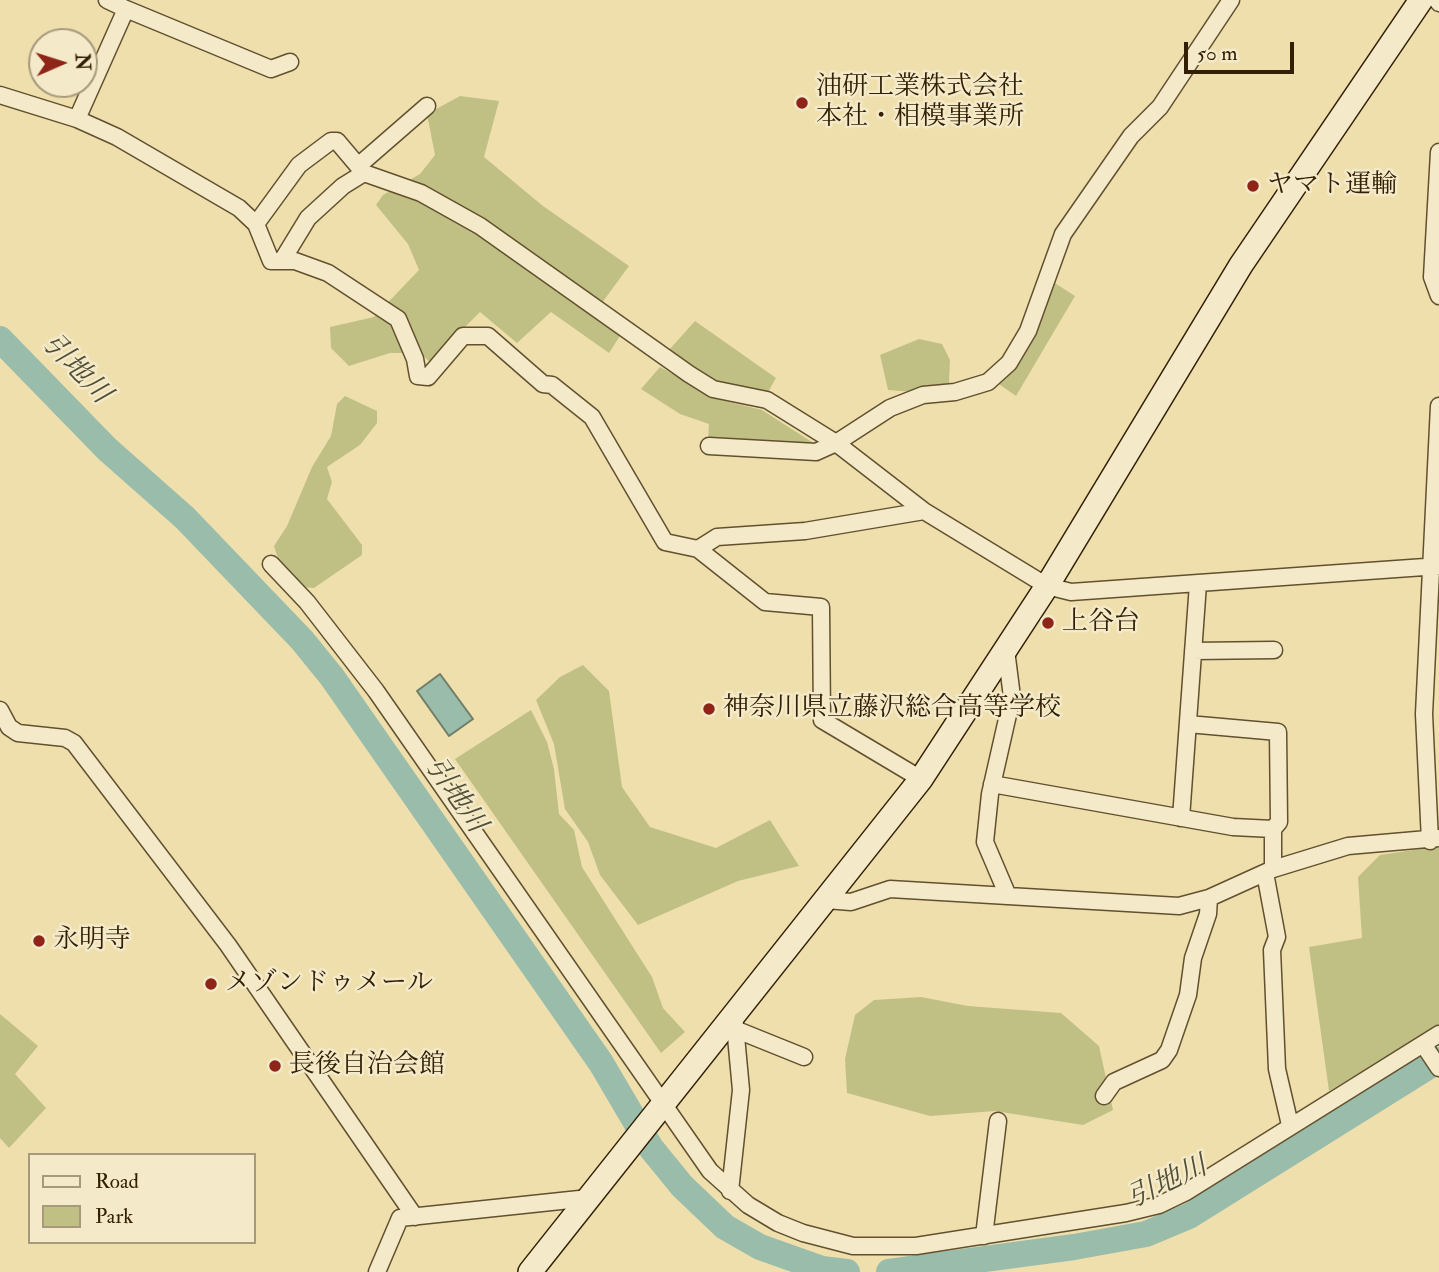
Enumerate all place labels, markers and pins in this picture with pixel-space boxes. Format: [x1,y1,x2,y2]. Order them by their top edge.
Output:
place label: 油研工業株式会社 本社・相模事業所 [816,72,1024,134]
marker: 油研工業株式会社 本社・相模事業所 [794,95,810,111]
place label: ヤマト運輸 [1267,170,1397,202]
marker: ヤマト運輸 [1245,178,1261,194]
place label: 上谷台 [1062,607,1140,639]
marker: 上谷台 [1040,615,1056,631]
place label: 神奈川県立藤沢総合高等学校 [723,693,1061,725]
marker: 神奈川県立藤沢総合高等学校 [701,701,717,717]
place label: 永明寺 [53,925,131,957]
marker: 永明寺 [31,933,47,949]
place label: メゾンドゥメール [225,968,433,1000]
marker: メゾンドゥメール [203,976,219,992]
place label: 長後自治会館 [289,1050,445,1082]
marker: 長後自治会館 [267,1058,283,1074]

